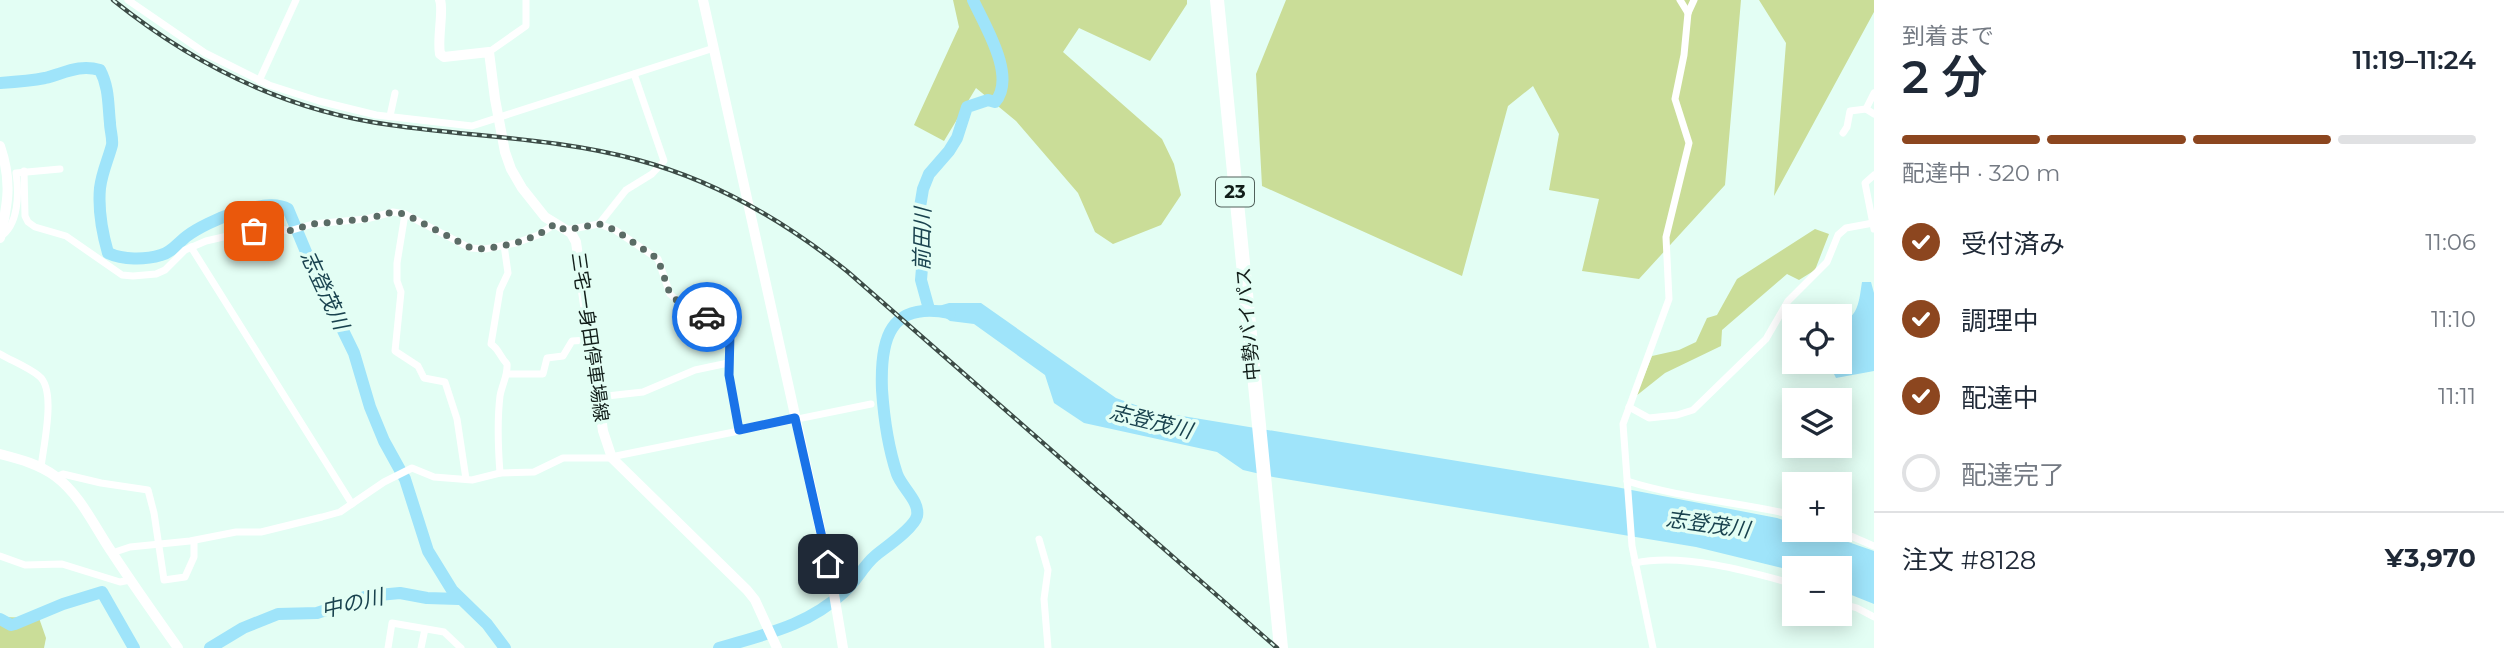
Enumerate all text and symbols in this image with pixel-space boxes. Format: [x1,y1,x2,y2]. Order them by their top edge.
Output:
text: 到着まで [1902,22,1994,50]
text: 11:19–11:24 [2352,44,2476,76]
text: 2 分 [1902,48,1987,105]
text: 配達中 · 320 m [1902,159,2060,187]
road number: 23 [1216,177,1254,206]
pin [224,201,284,261]
water label: 前田川 [909,205,935,271]
icon: bag [235,212,273,250]
icon: check [1902,223,1940,261]
text: 受付済み [1961,228,2065,260]
text: 11:06 [2425,228,2476,256]
water label: 志登茂川 [296,247,355,335]
street label: 三宅一身田停車場線 [567,251,613,423]
street label: 中勢バイパス [1232,266,1264,382]
courier [672,282,742,352]
icon: car [688,298,726,336]
icon: check [1902,300,1940,338]
map controls [1782,304,1852,626]
button: locate [1782,304,1852,374]
text: 調理中 [1961,305,2039,337]
text: 11:10 [2431,305,2476,333]
icon: check [1902,377,1940,415]
text: 配達中 [1961,382,2039,414]
text: 11:11 [2438,382,2476,410]
button: layers [1782,388,1852,458]
water label: 志登茂川 [1107,399,1197,444]
text: 配達完了 [1961,459,2065,491]
button: + [1782,472,1852,542]
water label: 志登茂川 [1665,506,1753,543]
pin [798,534,858,594]
text: ¥3,970 [2385,542,2476,574]
text: 注文 #8128 [1902,544,2036,576]
icon: home [809,545,847,583]
button: − [1782,556,1852,626]
water label: 中の川 [318,583,387,622]

